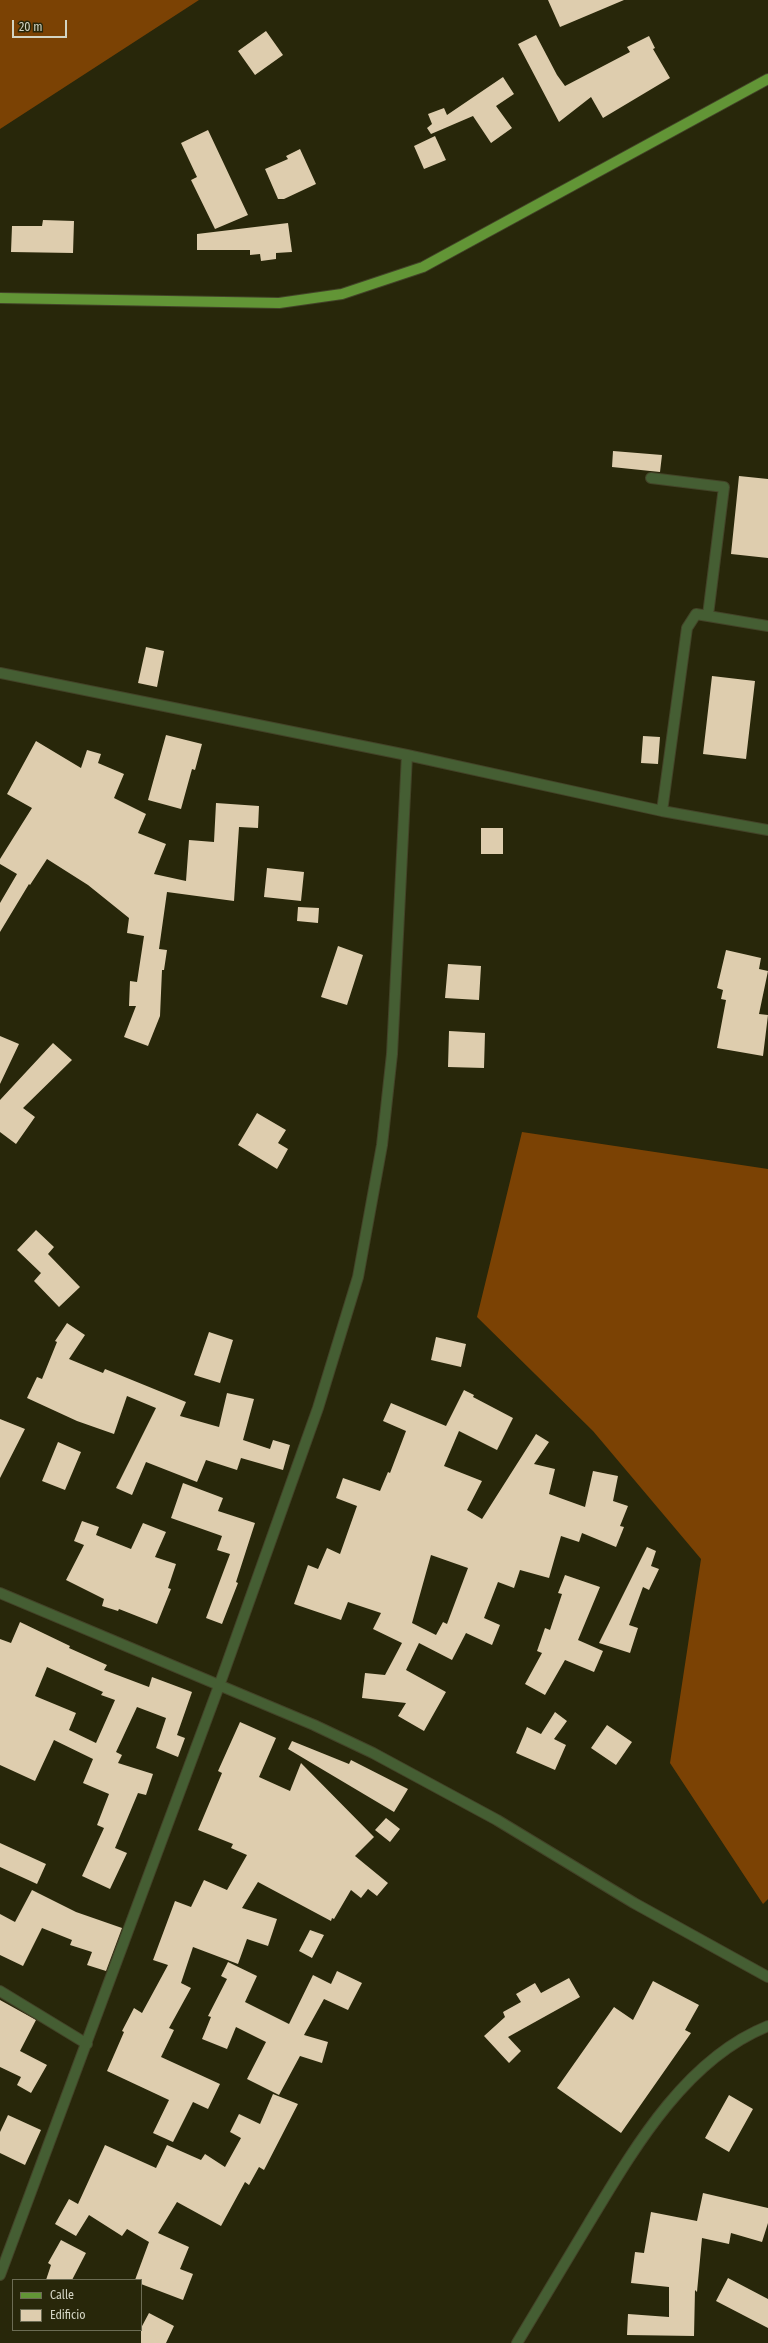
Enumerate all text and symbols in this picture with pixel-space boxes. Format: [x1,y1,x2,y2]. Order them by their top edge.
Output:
scale bar [14,12,69,38]
text: 20 m [19,20,43,34]
legend [12,2279,142,2331]
text: Calle [50,2288,74,2302]
text: Edificio [50,2308,86,2322]

